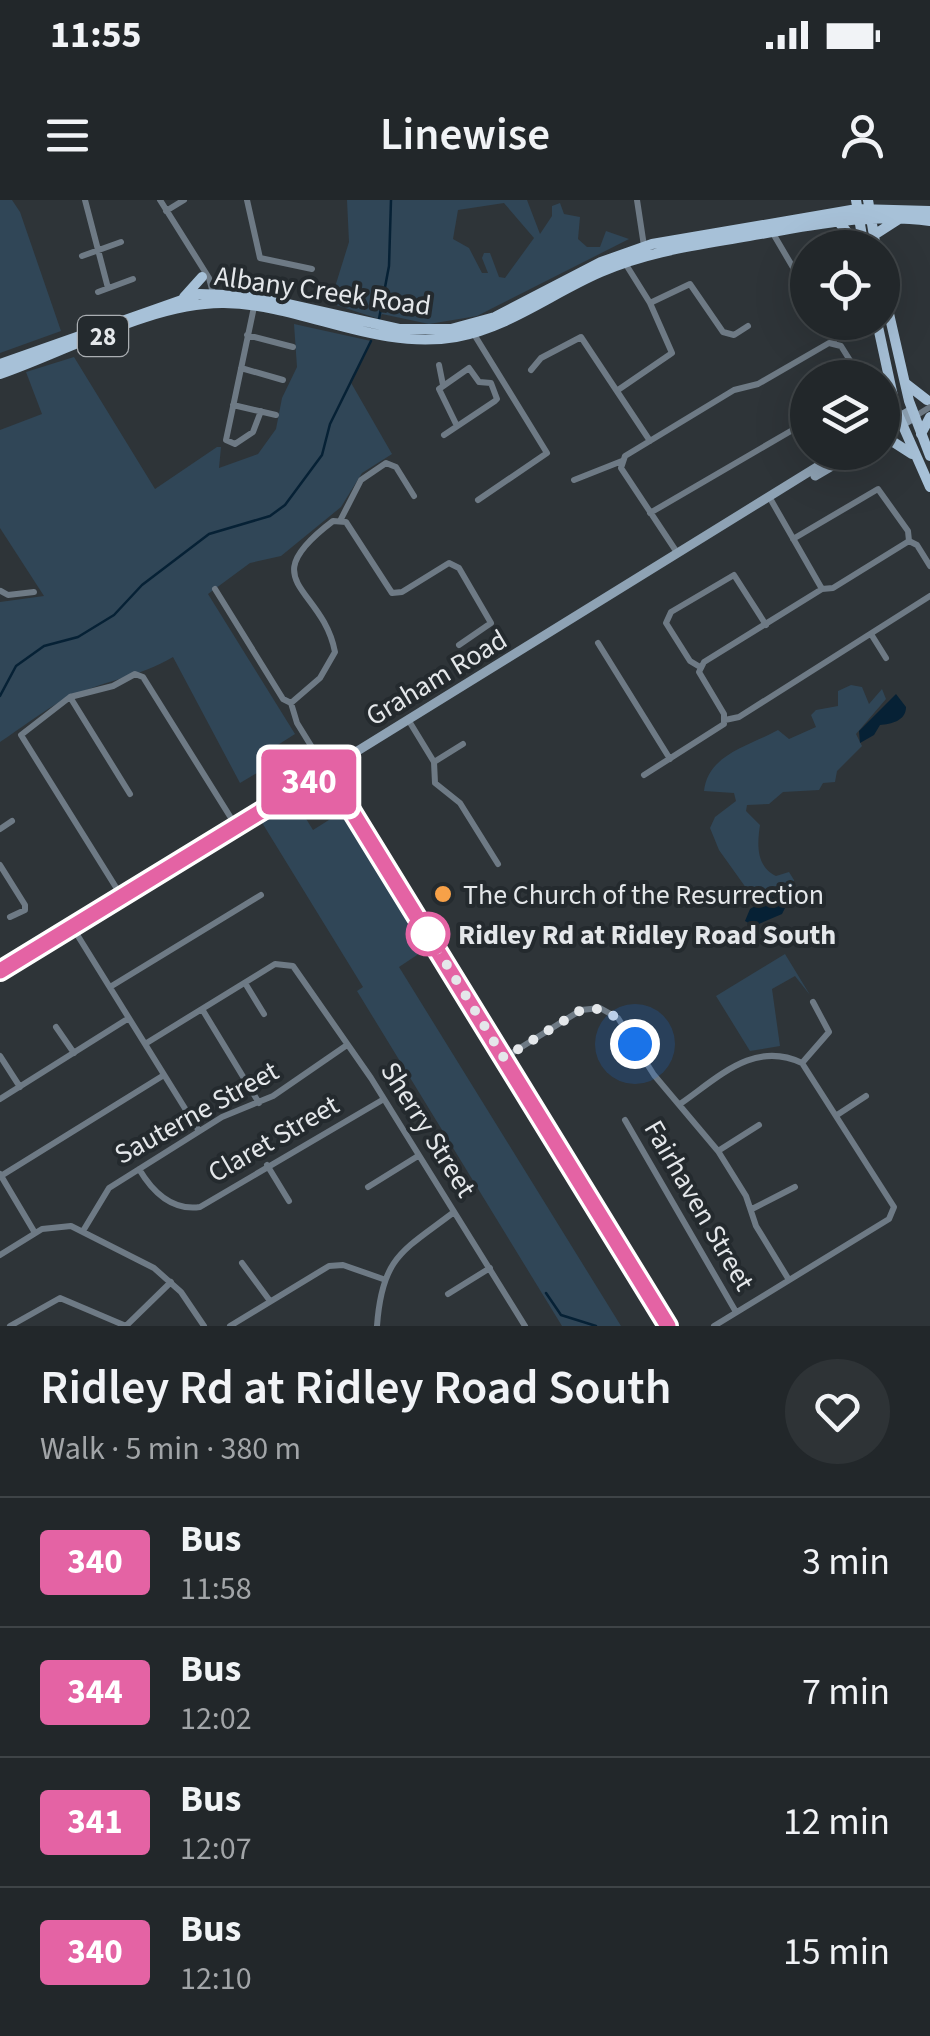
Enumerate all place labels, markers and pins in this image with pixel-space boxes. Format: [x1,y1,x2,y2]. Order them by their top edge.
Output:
place label: The Church of the Resurrection [463,875,824,915]
marker: The Church of the Resurrection [432,883,454,905]
marker: Ridley Rd at Ridley Road South [407,913,449,955]
place label: Ridley Rd at Ridley Road South [458,915,836,955]

